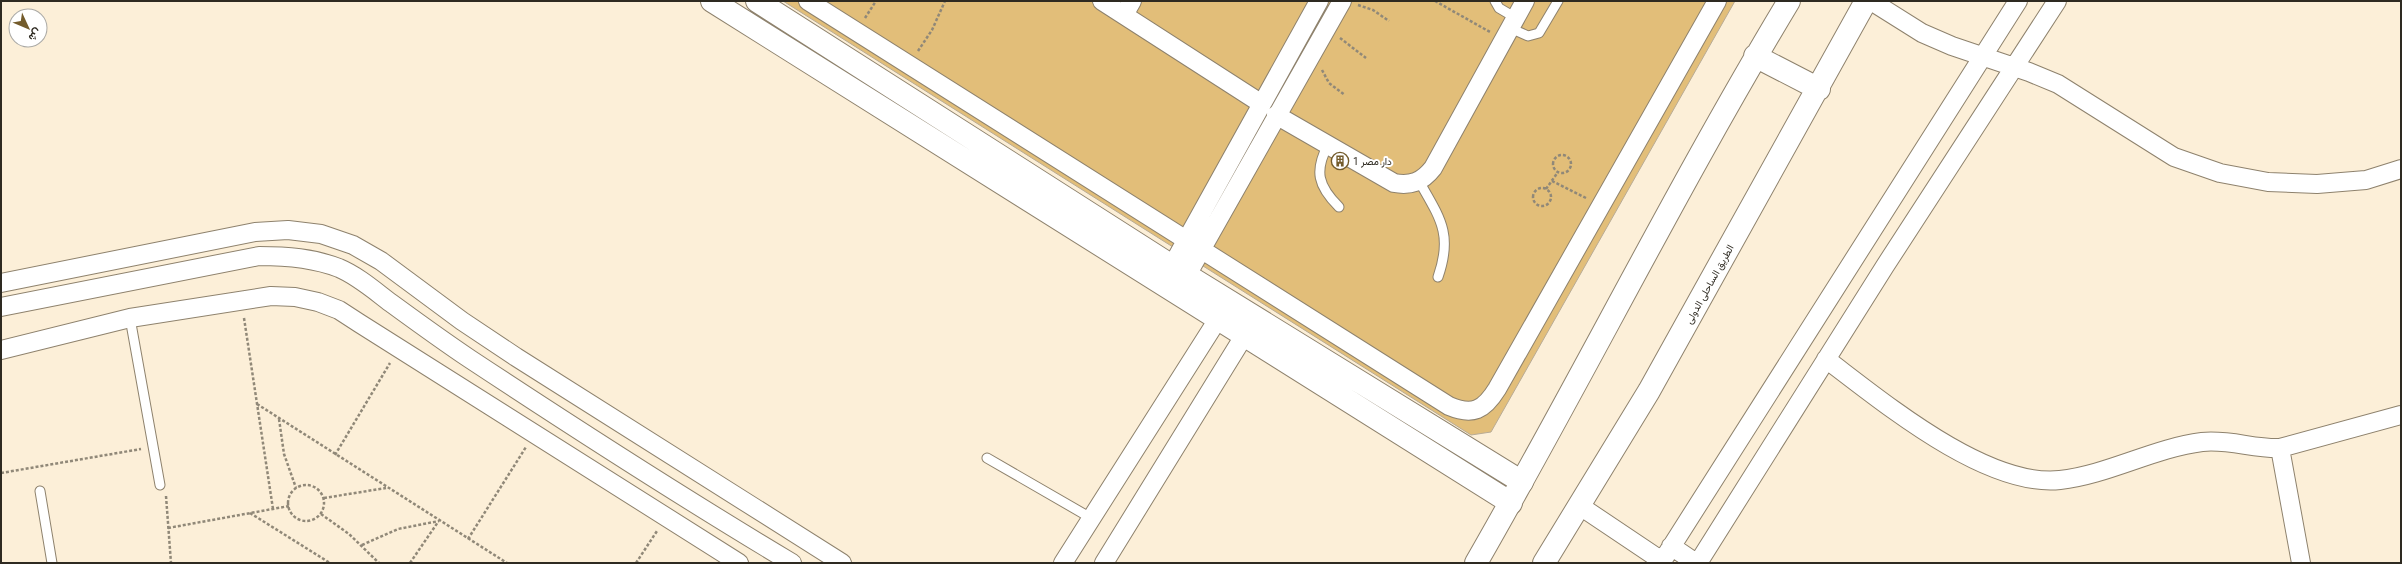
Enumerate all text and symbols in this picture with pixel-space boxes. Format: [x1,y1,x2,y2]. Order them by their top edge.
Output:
north arrow [8,8,48,48]
text: ش [26,25,44,44]
building icon: دار مصر 1 [1330,151,1350,171]
place label: دار مصر 1 [1353,156,1392,168]
street label: الطريق الساحلى الدولى [1683,243,1737,326]

